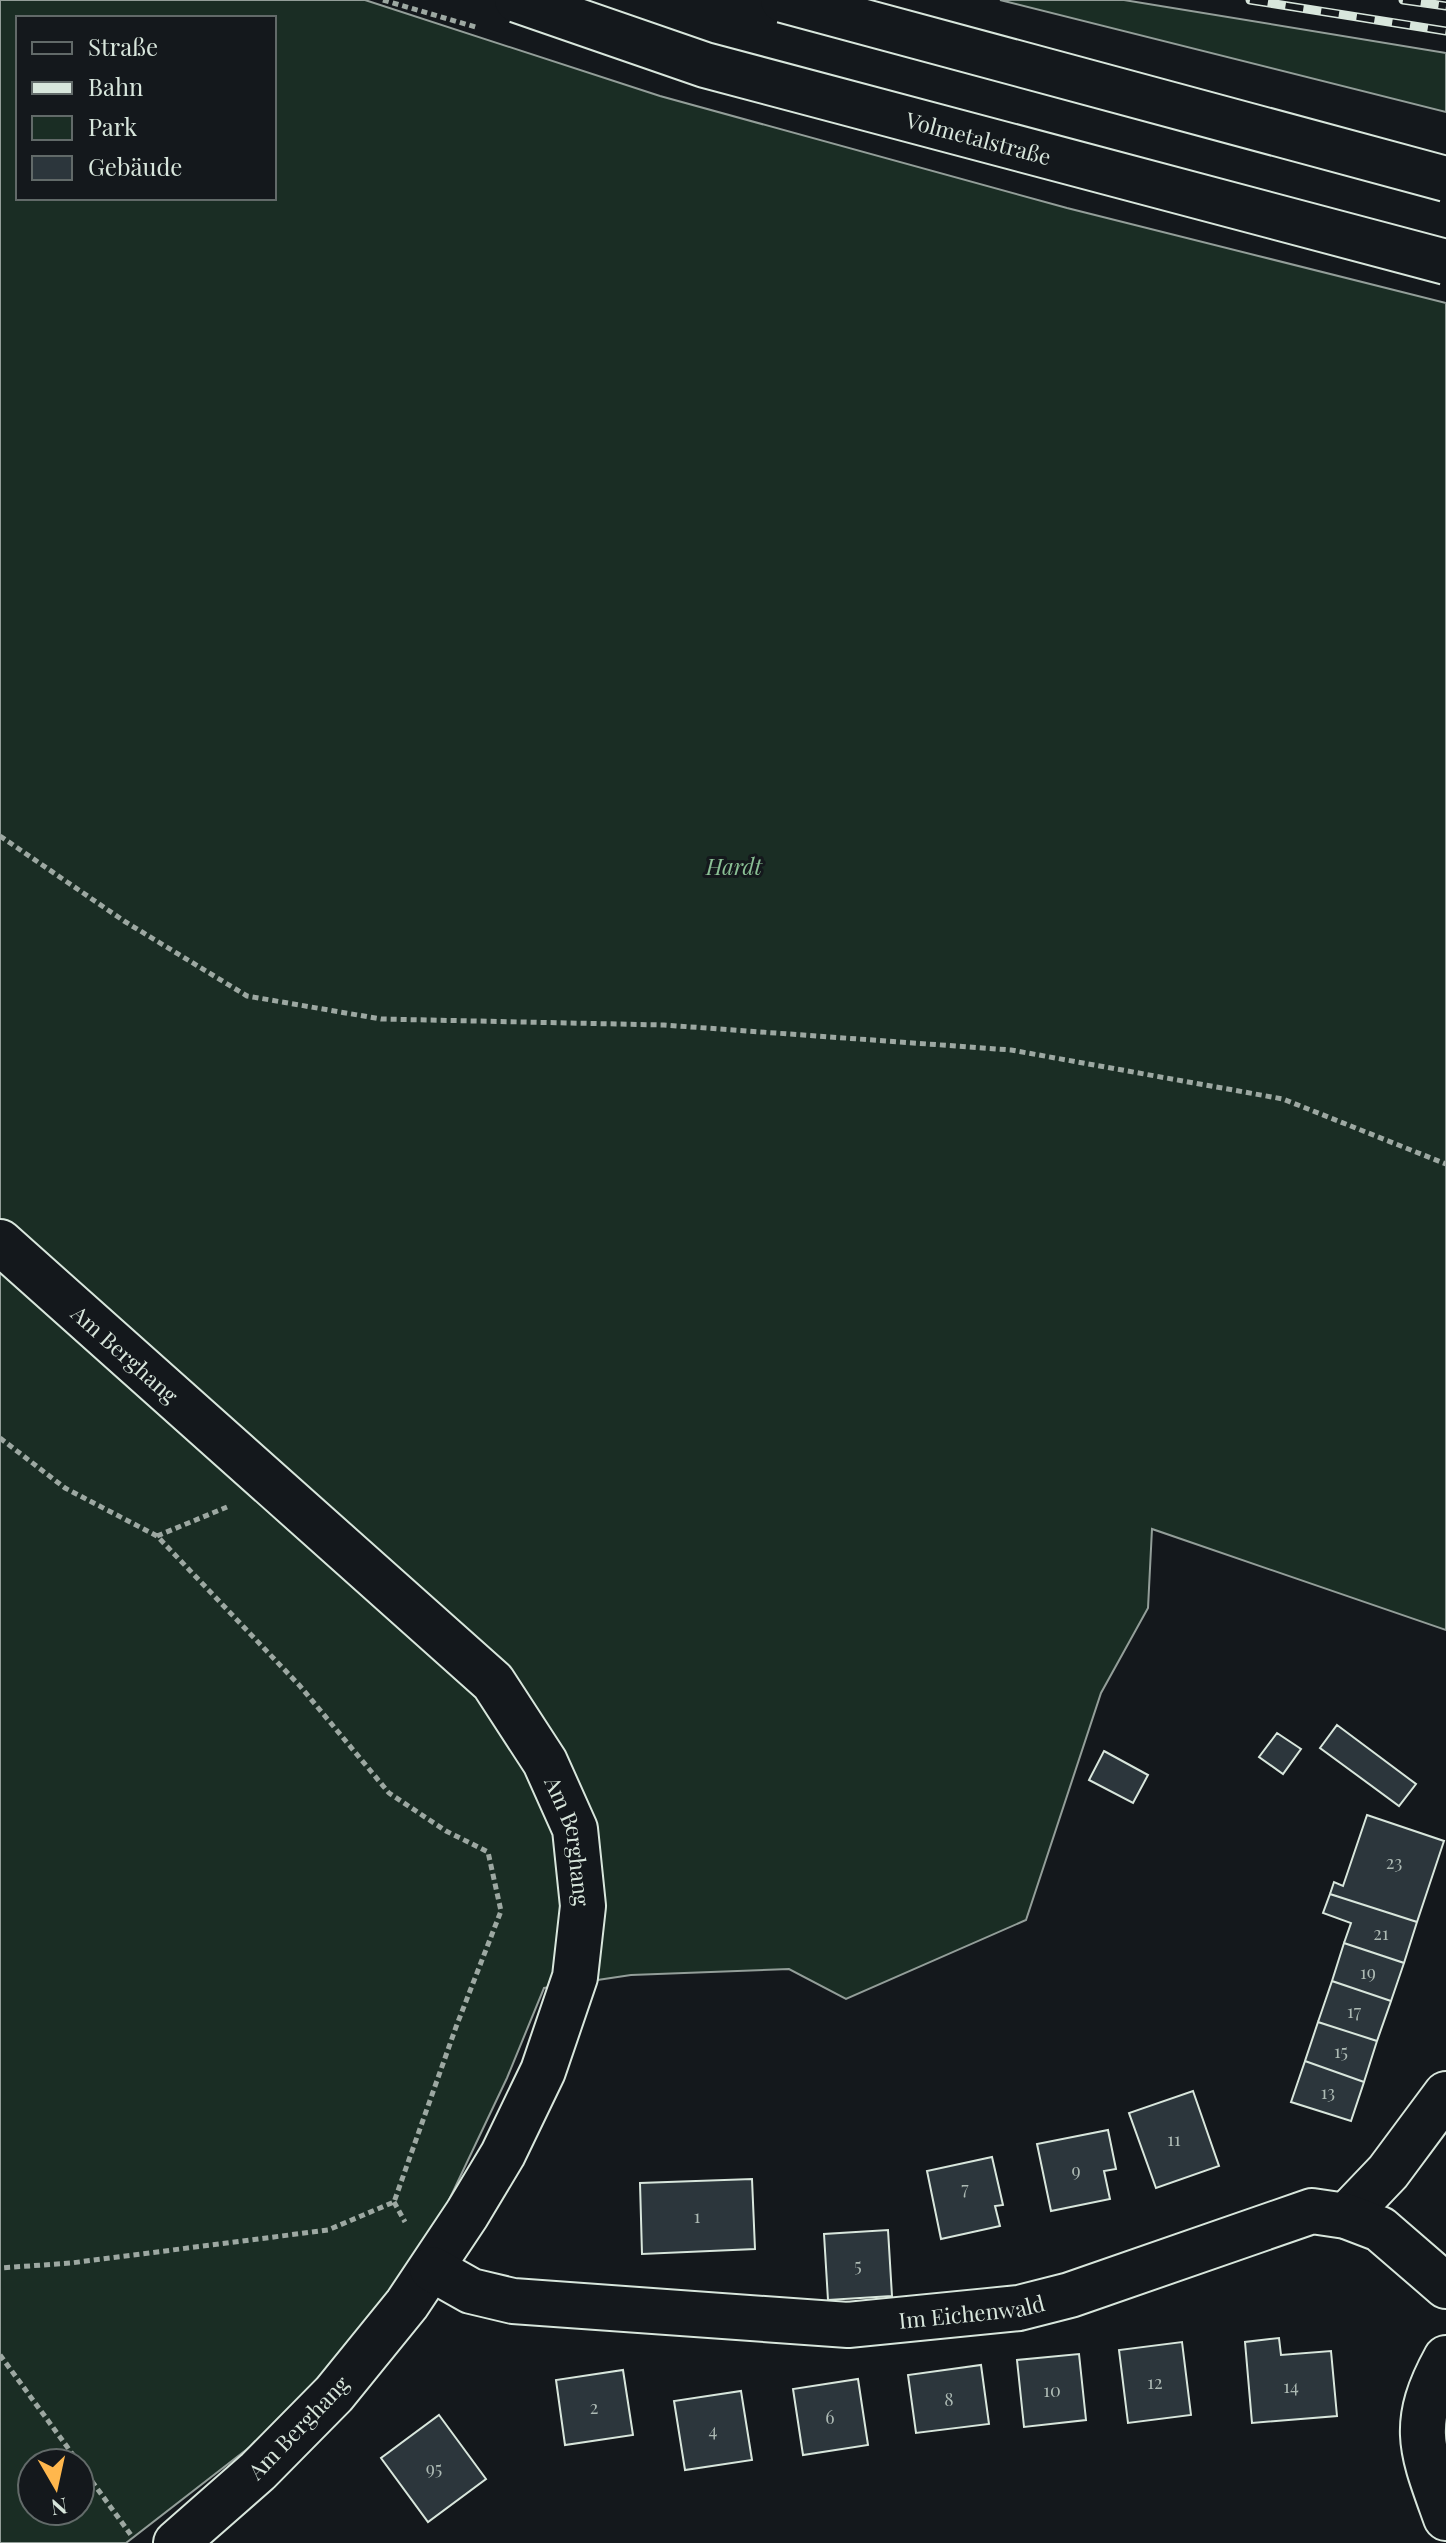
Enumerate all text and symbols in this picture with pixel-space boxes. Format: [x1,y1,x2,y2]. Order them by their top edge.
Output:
legend [16,16,276,200]
text: Straße [88,30,158,62]
text: Bahn [88,70,143,102]
street label: Volmetalstraße [902,104,1054,171]
text: Park [88,110,138,142]
text: Gebäude [88,150,183,182]
park label: Hardt [705,851,764,881]
street label: Am Berghang [65,1298,185,1410]
street label: Am Berghang [538,1770,598,1908]
house number: 23 [1386,1850,1402,1874]
house number: 21 [1373,1921,1389,1945]
house number: 19 [1360,1960,1376,1984]
house number: 17 [1347,1999,1362,2023]
house number: 15 [1334,2039,1348,2063]
house number: 13 [1321,2080,1335,2104]
house number: 11 [1167,2127,1181,2151]
house number: 9 [1071,2158,1081,2182]
house number: 7 [961,2176,969,2200]
house number: 1 [694,2204,701,2228]
house number: 5 [854,2253,862,2277]
street label: Im Eichenwald [897,2287,1048,2335]
street label: Am Berghang [240,2368,355,2486]
house number: 12 [1147,2370,1163,2394]
house number: 14 [1283,2374,1299,2398]
house number: 10 [1043,2378,1061,2402]
house number: 8 [944,2387,954,2411]
house number: 2 [590,2395,598,2419]
house number: 6 [825,2405,835,2429]
house number: 4 [709,2418,718,2442]
north arrow [16,2447,96,2527]
house number: 95 [426,2456,442,2480]
text: N [49,2492,69,2524]

